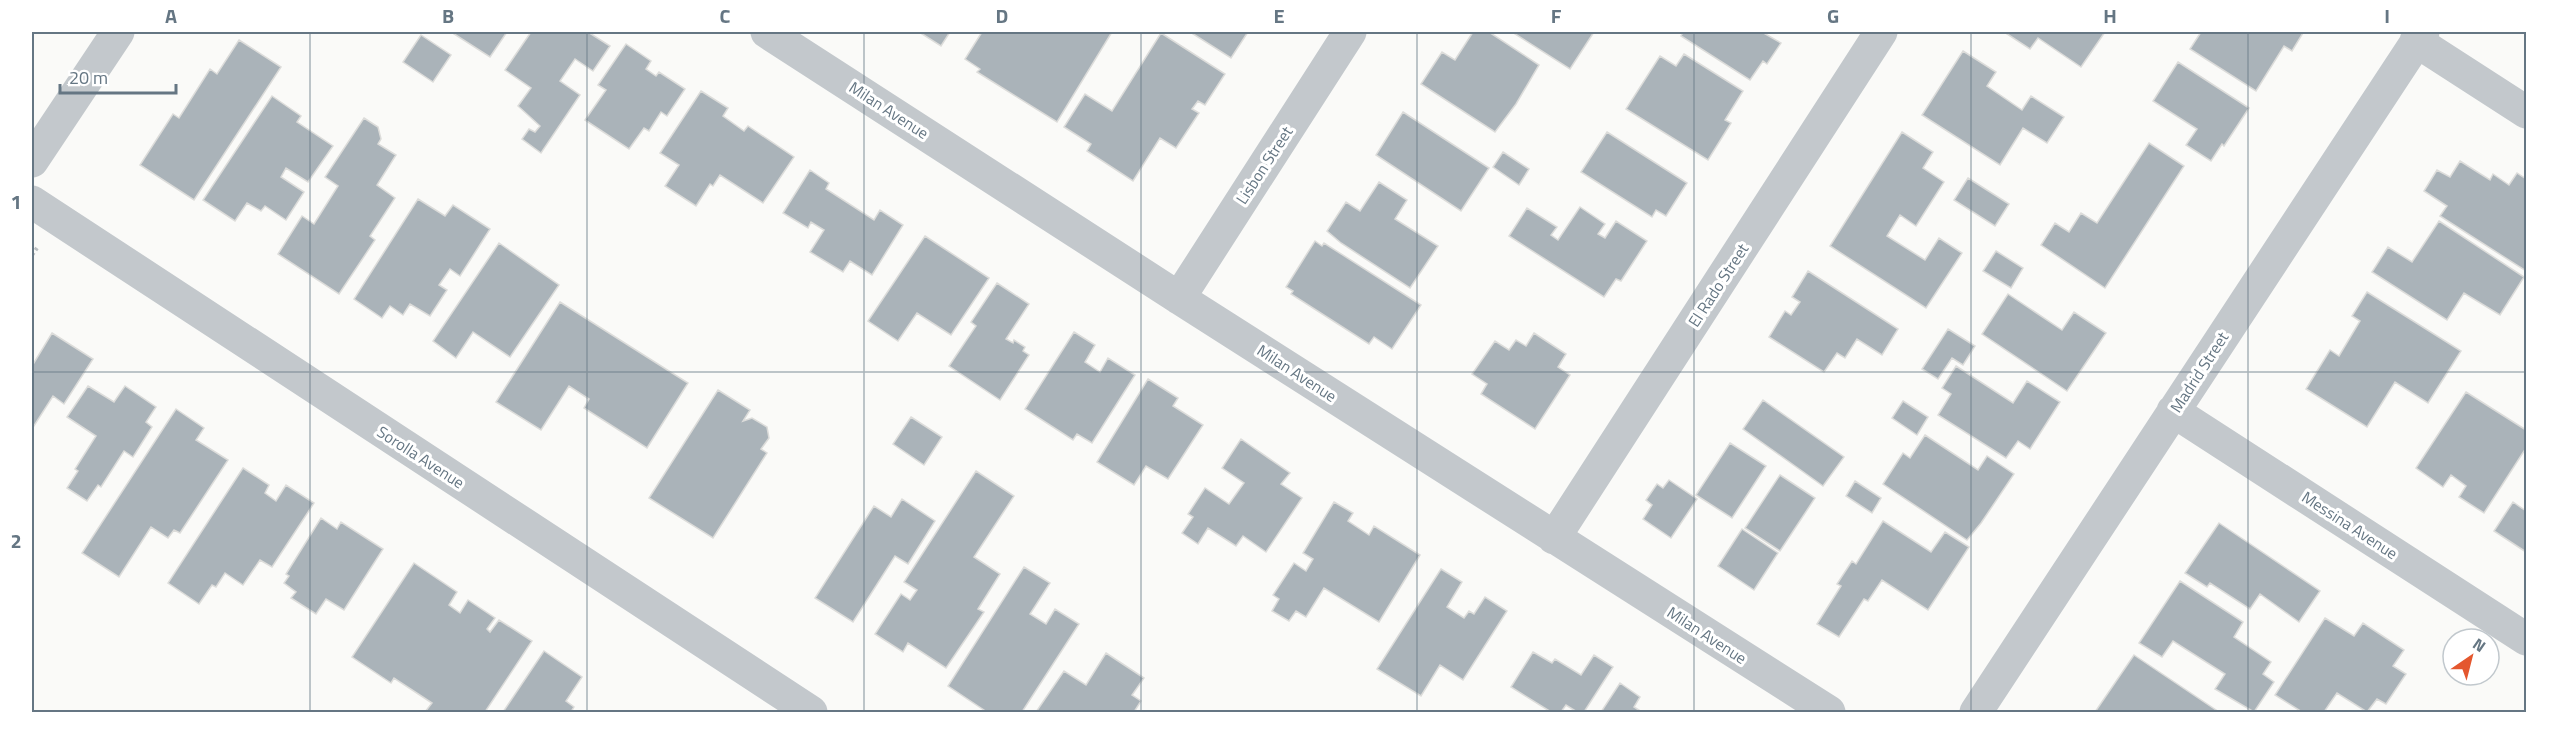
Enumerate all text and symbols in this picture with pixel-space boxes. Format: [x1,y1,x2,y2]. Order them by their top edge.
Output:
text: A [165,0,177,31]
text: B [442,0,454,31]
text: C [720,0,731,31]
text: D [996,0,1008,31]
text: E [1273,0,1285,31]
text: F [1551,0,1562,31]
text: G [1827,0,1839,31]
text: H [2103,0,2117,31]
text: I [2384,0,2390,31]
scale bar [60,57,176,95]
text: 20 m [69,64,108,91]
street label: Milan Avenue [844,75,934,145]
street label: Lisbon Street [1230,121,1298,209]
text: 1 [10,186,22,217]
street label: El Rado Street [1682,238,1754,332]
street label: Madrid Street [2164,326,2234,417]
street label: Milan Avenue [1252,338,1342,408]
street label: Sorolla Avenue [373,420,469,494]
street label: Messina Avenue [2297,485,2403,565]
text: 2 [10,525,22,556]
street label: Milan Avenue [1662,600,1752,670]
north arrow [2441,627,2501,687]
text: N [2468,632,2491,658]

